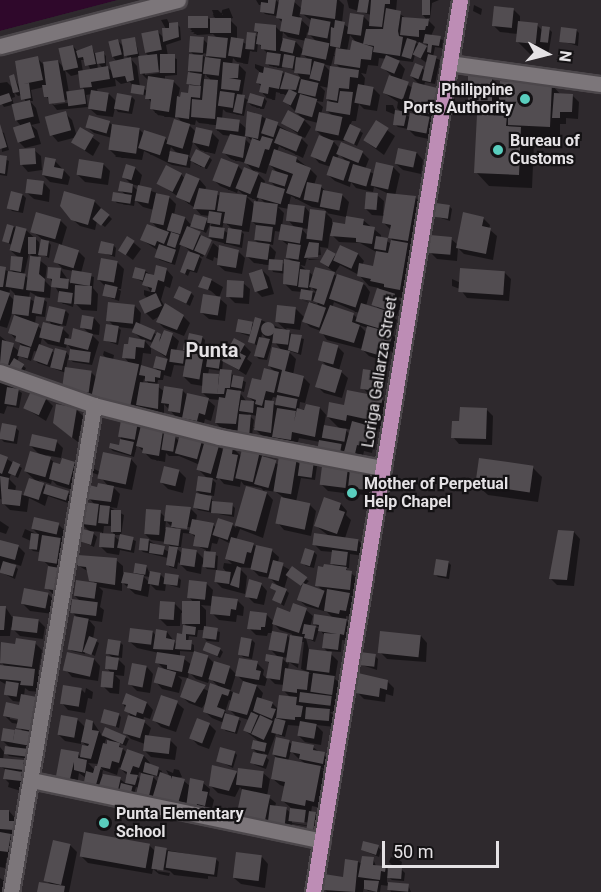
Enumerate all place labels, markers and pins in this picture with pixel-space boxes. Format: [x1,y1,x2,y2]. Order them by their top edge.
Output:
place label: Philippine Ports Authority [403,80,513,118]
marker: Philippine Ports Authority [518,92,532,106]
place label: Bureau of Customs [510,131,580,169]
marker: Bureau of Customs [491,143,505,157]
place label: Mother of Perpetual Help Chapel [364,474,508,512]
marker: Mother of Perpetual Help Chapel [345,486,359,500]
place label: Punta Elementary School [116,804,244,842]
marker: Punta Elementary School [97,816,111,830]

